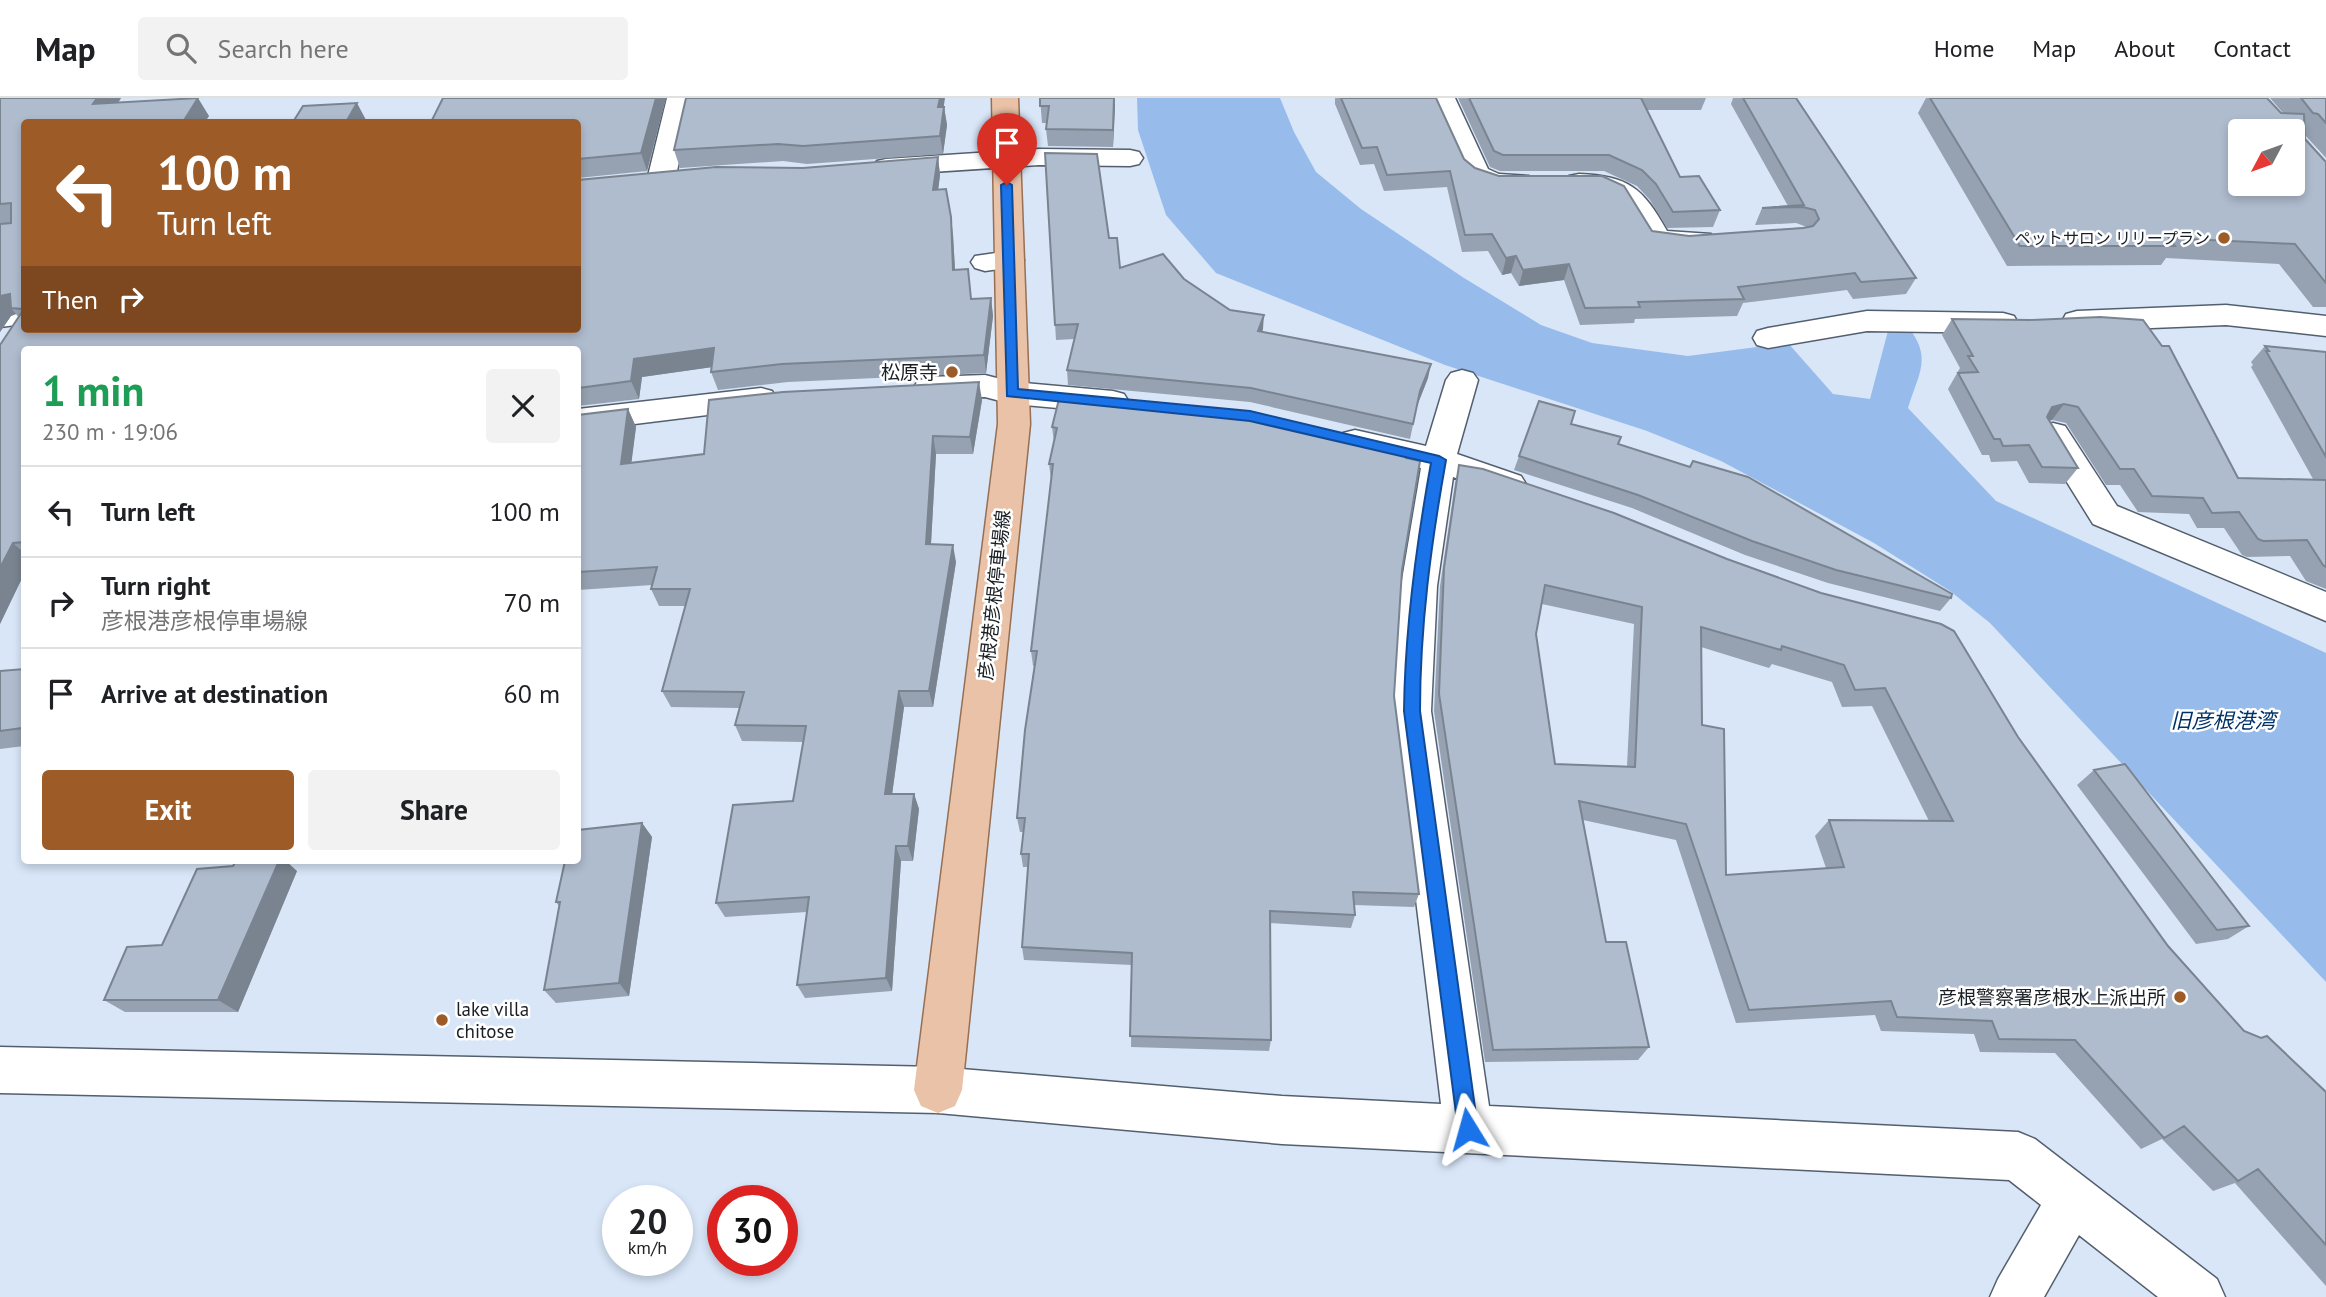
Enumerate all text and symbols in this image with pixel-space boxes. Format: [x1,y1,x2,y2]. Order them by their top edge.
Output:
search box [138,17,628,80]
text: Map [35,27,96,70]
icon: search [162,29,200,67]
text: Search here [218,32,349,65]
text: Home [1934,33,1994,64]
text: Map [2032,33,2076,64]
text: About [2114,33,2175,64]
text: Contact [2213,33,2291,64]
pin [977,113,1037,185]
north arrow [2228,119,2305,196]
map controls [2228,119,2305,196]
icon: arrive [988,124,1026,162]
text: 100 m [157,140,292,204]
icon: left [42,147,133,238]
text: Turn left [157,202,272,244]
place label: ペットサロン リリープラン [2015,228,2210,248]
marker: ペットサロン リリープラン [2216,230,2232,246]
icon: right [112,280,150,318]
text: Then [42,283,98,316]
place label: 松原寺 [881,360,938,384]
text: 1 min [42,363,144,418]
marker: 松原寺 [944,364,960,380]
button: close [486,369,560,443]
text: 230 m · 19:06 [42,417,178,446]
icon: left [42,493,80,531]
text: Turn left [101,495,195,528]
text: 100 m [489,495,560,528]
street label: 彦根港彦根停車場線 [973,509,1015,681]
text: Turn right [101,569,210,602]
icon: right [42,584,80,622]
text: 70 m [504,586,560,619]
text: 彦根港彦根停車場線 [101,606,308,635]
icon: arrive [42,675,80,713]
text: Arrive at destination [101,677,328,710]
text: 60 m [504,677,560,710]
water label: 旧彦根港湾 [2171,707,2278,734]
button: Exit [42,770,294,850]
button: Share [308,770,560,850]
place label: 彦根警察署彦根水上派出所 [1938,985,2166,1009]
marker: 彦根警察署彦根水上派出所 [2172,989,2188,1005]
place label: lake villa chitose [456,997,529,1043]
marker: lake villa chitose [434,1012,450,1028]
position arrow [1431,1092,1505,1166]
speed limit sign: 30 [707,1185,798,1276]
text: 20 [628,1198,667,1244]
text: km/h [628,1236,667,1259]

